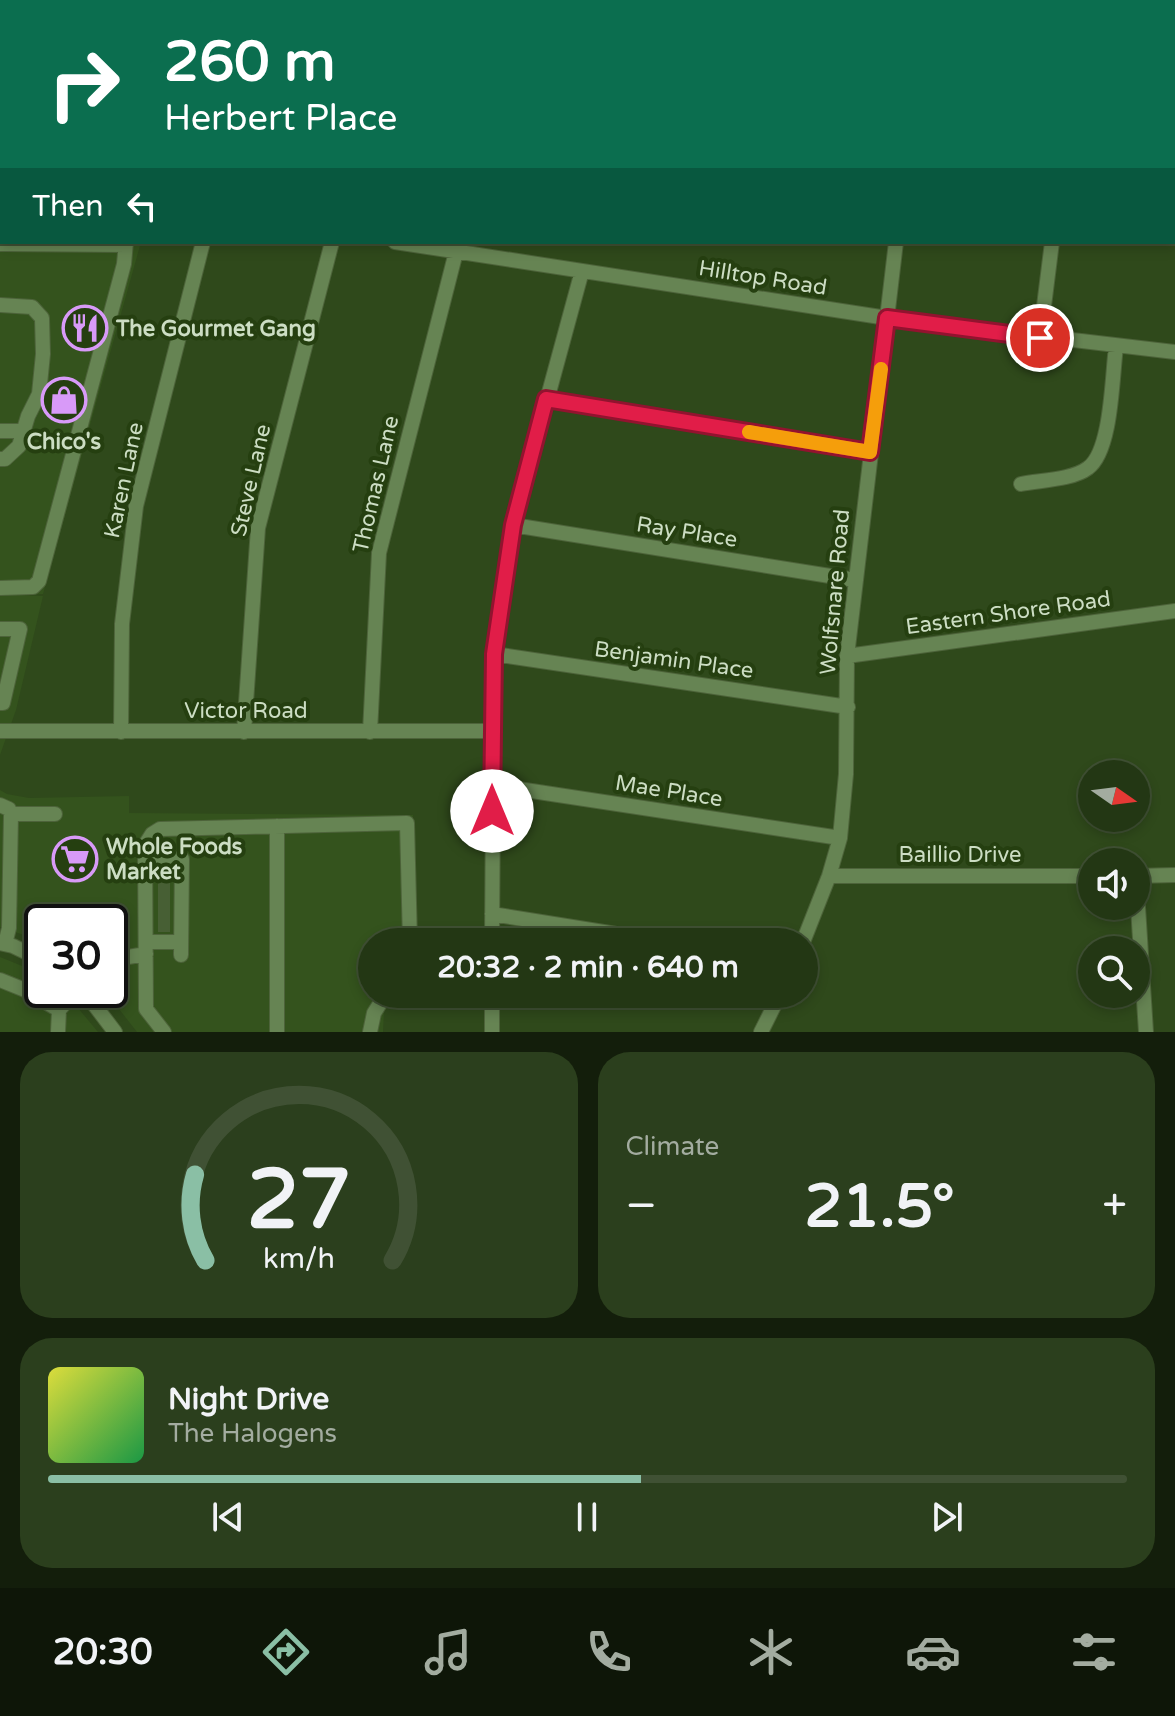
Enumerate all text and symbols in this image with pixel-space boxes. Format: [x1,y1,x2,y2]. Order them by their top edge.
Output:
text: 260 m [164,29,335,96]
icon: right [32,32,136,136]
text: Herbert Place [164,97,397,140]
icon: left [120,184,164,228]
text: Then [32,188,104,225]
street label: Hilltop Road [697,255,829,301]
restaurant icon: The Gourmet Gang [61,304,109,352]
pin [1006,304,1074,372]
place label: The Gourmet Gang [115,316,316,342]
icon: arrive [1018,316,1062,360]
shop icon: Chico's [40,376,88,424]
street label: Thomas Lane [348,413,404,555]
street label: Karen Lane [99,420,149,540]
street label: Steve Lane [225,422,276,539]
place label: Chico's [27,429,102,455]
street label: Wolfsnare Road [815,508,855,676]
street label: Ray Place [634,511,739,553]
street label: Eastern Shore Road [904,586,1112,640]
street label: Benjamin Place [593,636,755,684]
street label: Victor Road [184,698,308,724]
north arrow [1078,760,1150,832]
map controls [1078,760,1150,1008]
position arrow [450,769,534,853]
street label: Mae Place [613,770,724,812]
place label: Whole Foods Market [106,834,243,885]
supermarket icon: Whole Foods Market [51,835,99,883]
street label: Baillio Drive [899,842,1021,868]
button: sound [1078,848,1150,920]
speed limit sign: 30 [24,904,128,1008]
button: search [1078,936,1150,1008]
text: 20:32 · 2 min · 640 m [437,949,739,986]
text: Climate [626,1131,719,1162]
text: 27 [247,1151,351,1251]
text: 21.5° [804,1171,955,1243]
text: − [626,1180,657,1233]
text: + [1102,1180,1127,1233]
text: km/h [263,1242,335,1276]
text: Night Drive [168,1381,329,1418]
text: The Halogens [168,1418,337,1449]
icon: previous [206,1495,250,1539]
icon: pause [565,1495,609,1539]
icon: next [925,1495,969,1539]
icon: directions [258,1624,314,1680]
icon: music [420,1624,476,1680]
icon: phone [581,1624,637,1680]
icon: climate [743,1624,799,1680]
icon: car [905,1624,961,1680]
icon: filters [1066,1624,1122,1680]
text: 20:30 [53,1631,153,1674]

